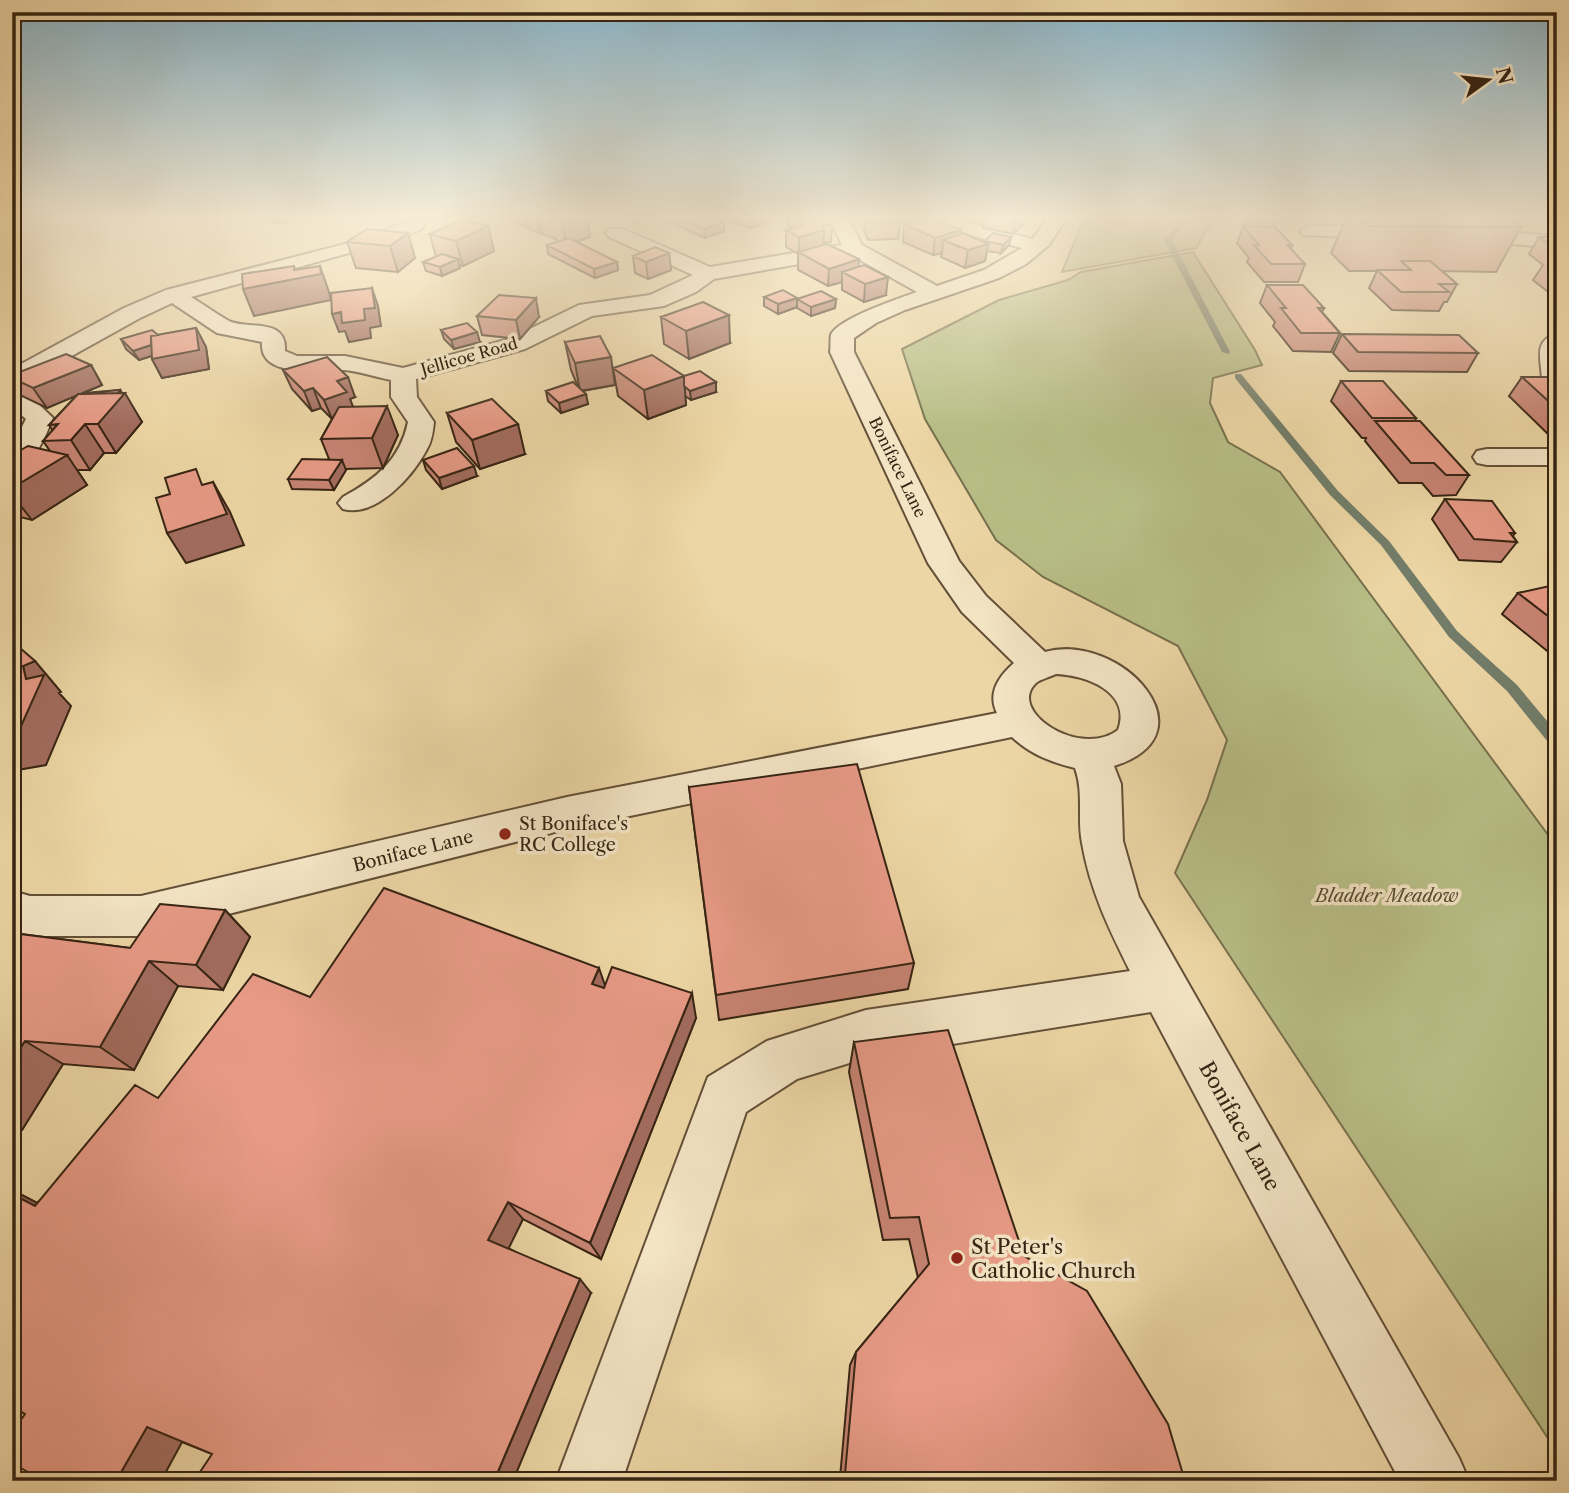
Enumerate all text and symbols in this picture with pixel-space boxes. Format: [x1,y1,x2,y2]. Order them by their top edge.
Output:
north arrow [1454,46,1524,116]
text: N [1491,65,1517,87]
street label: Jellicoe Road [415,333,520,380]
street label: Boniface Lane [865,413,931,521]
place label: St Boniface's RC College [519,813,628,856]
street label: Boniface Lane [351,825,475,877]
marker: St Boniface's RC College [497,826,513,842]
park label: Bladder Meadow [1314,885,1458,907]
street label: Boniface Lane [1194,1057,1286,1195]
place label: St Peter's Catholic Church [971,1234,1136,1283]
marker: St Peter's Catholic Church [949,1250,965,1266]

